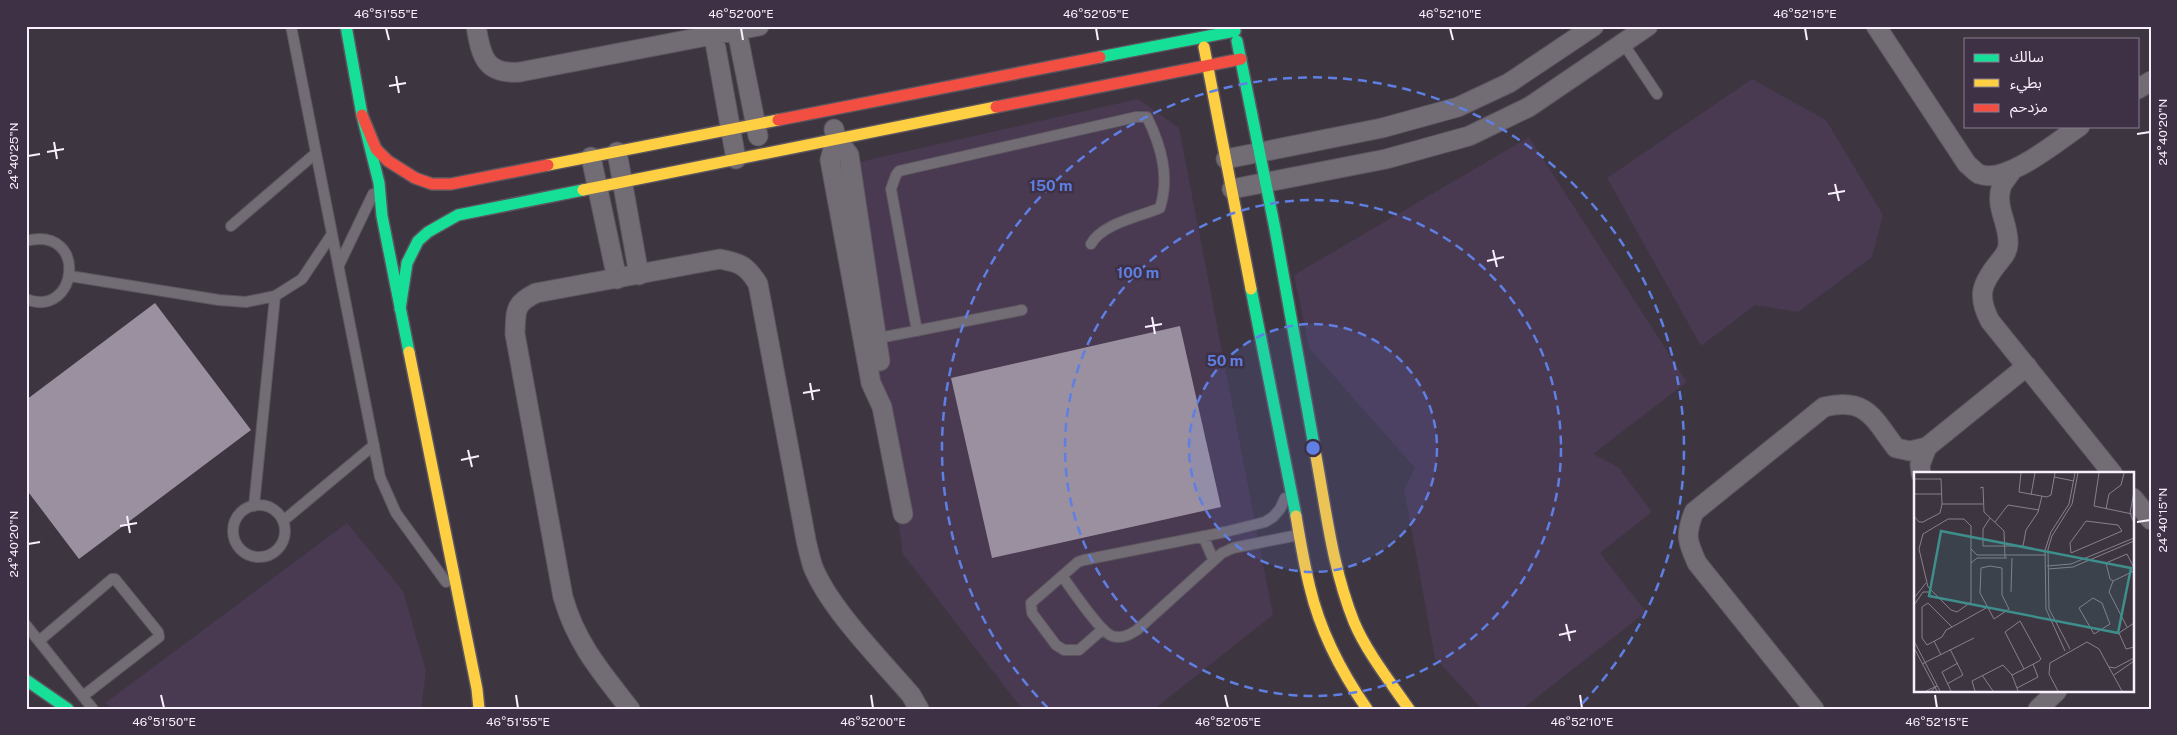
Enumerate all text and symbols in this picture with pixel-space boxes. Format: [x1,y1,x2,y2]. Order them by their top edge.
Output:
text: 46°51'55"E [354,7,418,21]
text: 46°52'00"E [708,7,774,21]
text: 46°52'05"E [1063,7,1129,21]
text: 46°52'10"E [1418,7,1482,21]
text: 46°52'15"E [1773,7,1837,21]
legend [1964,38,2140,128]
text: سالك [2010,48,2044,65]
text: بطيء [2010,74,2042,94]
text: مزدحم [2010,98,2048,118]
text: 24°40'20"N [2156,99,2170,165]
text: 24°40'25"N [7,122,21,190]
text: 150 m [1029,177,1073,194]
text: 100 m [1117,264,1159,281]
text: 50 m [1207,352,1243,369]
centre of rings [1304,439,1322,457]
inset map [1914,472,2134,692]
text: 24°40'15"N [2156,488,2170,552]
text: 24°40'20"N [7,511,21,577]
text: 46°51'50"E [132,715,196,729]
text: 46°51'55"E [486,715,550,729]
text: 46°52'00"E [840,715,906,729]
text: 46°52'05"E [1195,715,1261,729]
text: 46°52'10"E [1550,715,1614,729]
text: 46°52'15"E [1905,715,1969,729]

